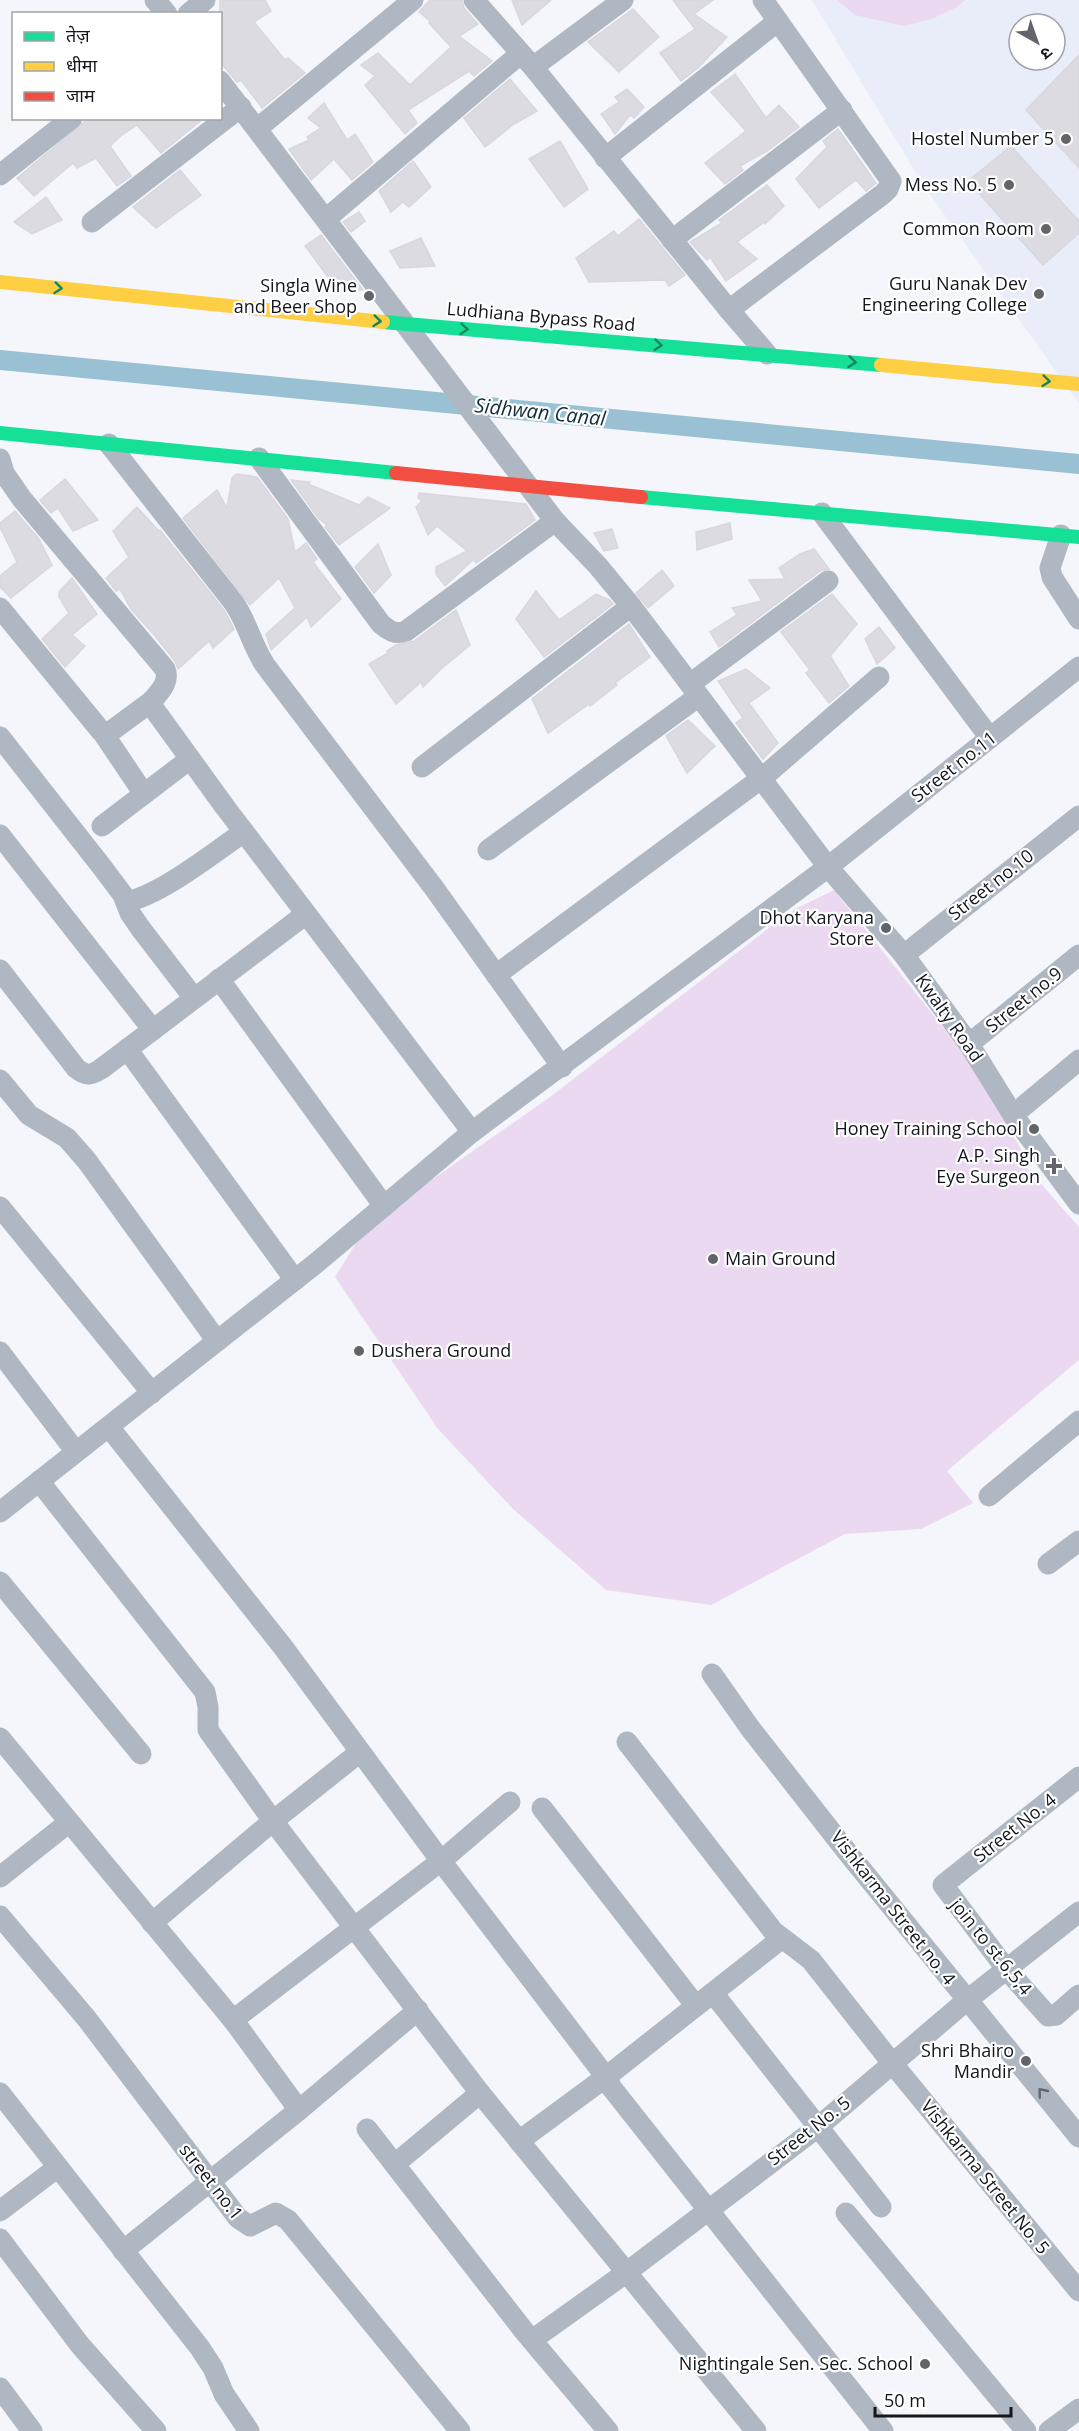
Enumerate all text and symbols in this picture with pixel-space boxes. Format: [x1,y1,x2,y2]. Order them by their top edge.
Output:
legend [12,12,222,120]
north arrow [1007,12,1067,72]
text: तेज़ [66,23,90,47]
text: उ [1036,42,1057,65]
text: धीमा [66,53,97,77]
text: जाम [66,83,96,107]
place label: Hostel Number 5 [911,126,1054,150]
marker: Hostel Number 5 [1059,132,1073,146]
place label: Mess No. 5 [905,172,997,196]
marker: Mess No. 5 [1002,178,1016,192]
place label: Common Room [903,216,1034,240]
marker: Common Room [1039,222,1053,236]
place label: Guru Nanak Dev Engineering College [862,271,1027,316]
place label: Singla Wine and Beer Shop [234,273,357,318]
one-way arrow [54,281,63,294]
marker: Guru Nanak Dev Engineering College [1032,287,1046,301]
marker: Singla Wine and Beer Shop [362,289,376,303]
street label: Ludhiana Bypass Road [446,296,636,336]
one-way arrow [373,314,382,327]
one-way arrow [459,322,468,335]
one-way arrow [653,338,662,351]
one-way arrow [848,355,857,368]
one-way arrow [1042,374,1051,387]
water label: Sidhwan Canal [473,391,608,432]
street label: Street no.11 [906,725,1001,807]
street label: Street no.10 [943,843,1038,925]
place label: Dhot Karyana Store [760,905,874,950]
marker: Dhot Karyana Store [879,921,893,935]
street label: Street no.9 [980,961,1067,1037]
street label: Kwalty Road [911,969,989,1066]
place label: Honey Training School [834,1116,1022,1140]
marker: Honey Training School [1027,1122,1041,1136]
place label: A.P. Singh Eye Surgeon [936,1143,1040,1188]
marker: A.P. Singh Eye Surgeon [1045,1157,1063,1175]
place label: Main Ground [725,1246,836,1270]
marker: Main Ground [706,1252,720,1266]
place label: Dushera Ground [371,1338,511,1362]
marker: Dushera Ground [352,1344,366,1358]
street label: Street No. 4 [968,1787,1061,1867]
street label: Vishkarma Street no. 4 [826,1825,962,1989]
street label: join to st.6,5,4 [945,1892,1038,2000]
place label: Shri Bhairo Mandir [921,2038,1015,2083]
marker: Shri Bhairo Mandir [1019,2054,1033,2068]
one-way arrow [1038,2088,1049,2099]
street label: Street No. 5 [762,2090,855,2170]
street label: Vishkarma Street No. 5 [916,2094,1056,2259]
street label: street no.1 [174,2138,249,2224]
place label: Nightingale Sen. Sec. School [679,2351,913,2375]
marker: Nightingale Sen. Sec. School [918,2357,932,2371]
scale bar [875,2380,1012,2418]
text: 50 m [884,2388,926,2412]

